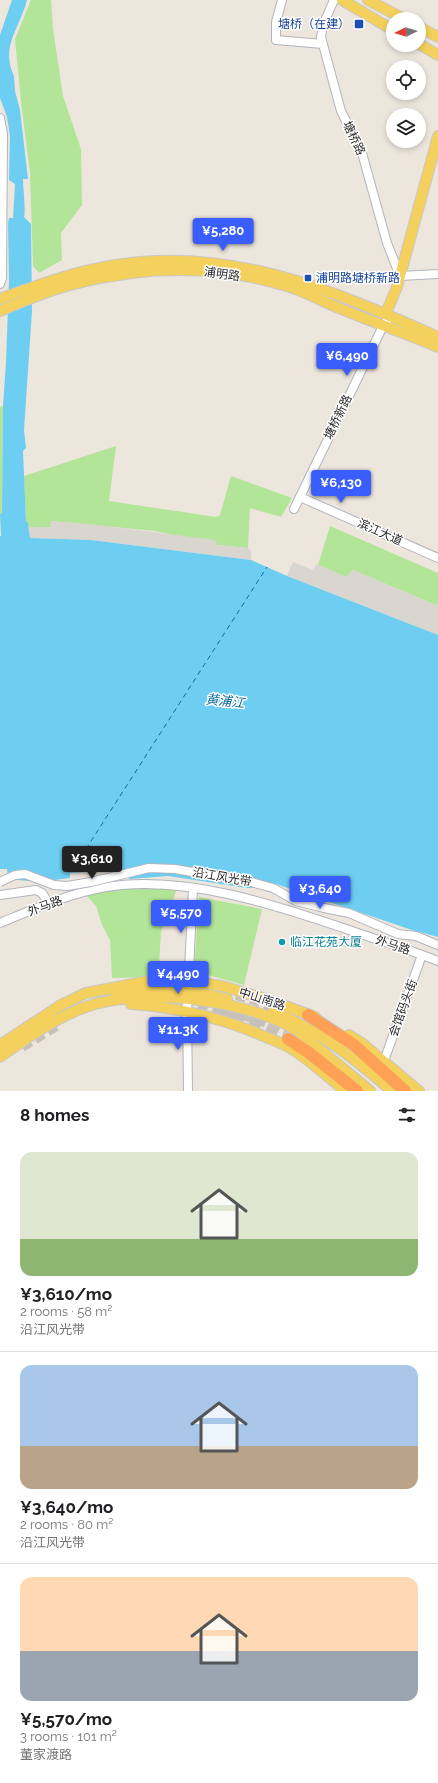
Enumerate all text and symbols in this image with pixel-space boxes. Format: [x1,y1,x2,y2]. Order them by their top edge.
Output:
north arrow [386,12,426,52]
map controls [386,12,426,148]
place label: 塘桥（在建） [278,17,350,31]
marker: 塘桥（在建） [353,18,365,30]
button: locate [386,60,426,100]
button: layers [386,108,426,148]
street label: 塘桥路 [340,119,368,157]
pin: ¥5,280 [190,218,256,252]
text: ¥5,280 [202,223,244,238]
street label: 浦明路 [203,265,241,283]
place label: 浦明路塘桥新路 [316,271,400,285]
marker: 浦明路塘桥新路 [303,273,313,283]
pin: ¥6,490 [314,343,380,377]
text: ¥6,490 [325,348,369,363]
street label: 塘桥新路 [321,392,355,442]
pin: ¥6,130 [308,470,374,504]
text: ¥6,130 [320,475,362,490]
street label: 滨江大道 [355,516,405,548]
water label: 黄浦江 [205,692,247,711]
pin: ¥3,610 [59,846,125,880]
text: ¥3,610 [71,851,113,866]
street label: 沿江风光带 [191,865,253,889]
pin: ¥3,640 [287,876,353,910]
text: ¥3,640 [299,881,341,896]
street label: 外马路 [26,893,64,919]
pin: ¥5,570 [148,900,214,934]
text: ¥5,570 [160,905,202,920]
street label: 外马路 [374,933,412,957]
place label: 临江花苑大厦 [290,935,362,949]
marker: 临江花苑大厦 [277,937,287,947]
pin: ¥4,490 [145,961,211,995]
text: ¥4,490 [157,966,199,981]
street label: 会馆码头街 [386,977,420,1039]
street label: 中山南路 [237,985,287,1013]
pin: ¥11.3K [145,1017,211,1051]
text: ¥11.3K [158,1022,198,1037]
icon: filters [396,1104,418,1126]
text: 8 homes [20,1105,89,1125]
icon: home [183,1178,255,1250]
text: ¥3,610/mo [20,1284,112,1304]
text: 2 rooms · 58 m² [20,1304,112,1319]
text: 沿江风光带 [20,1322,85,1337]
icon: home [183,1391,255,1463]
text: ¥3,640/mo [20,1497,113,1517]
text: 2 rooms · 80 m² [20,1517,113,1532]
text: 沿江风光带 [20,1535,85,1550]
icon: home [183,1603,255,1675]
text: ¥5,570/mo [20,1709,112,1729]
text: 3 rooms · 101 m² [20,1729,117,1744]
text: 董家渡路 [20,1747,72,1762]

